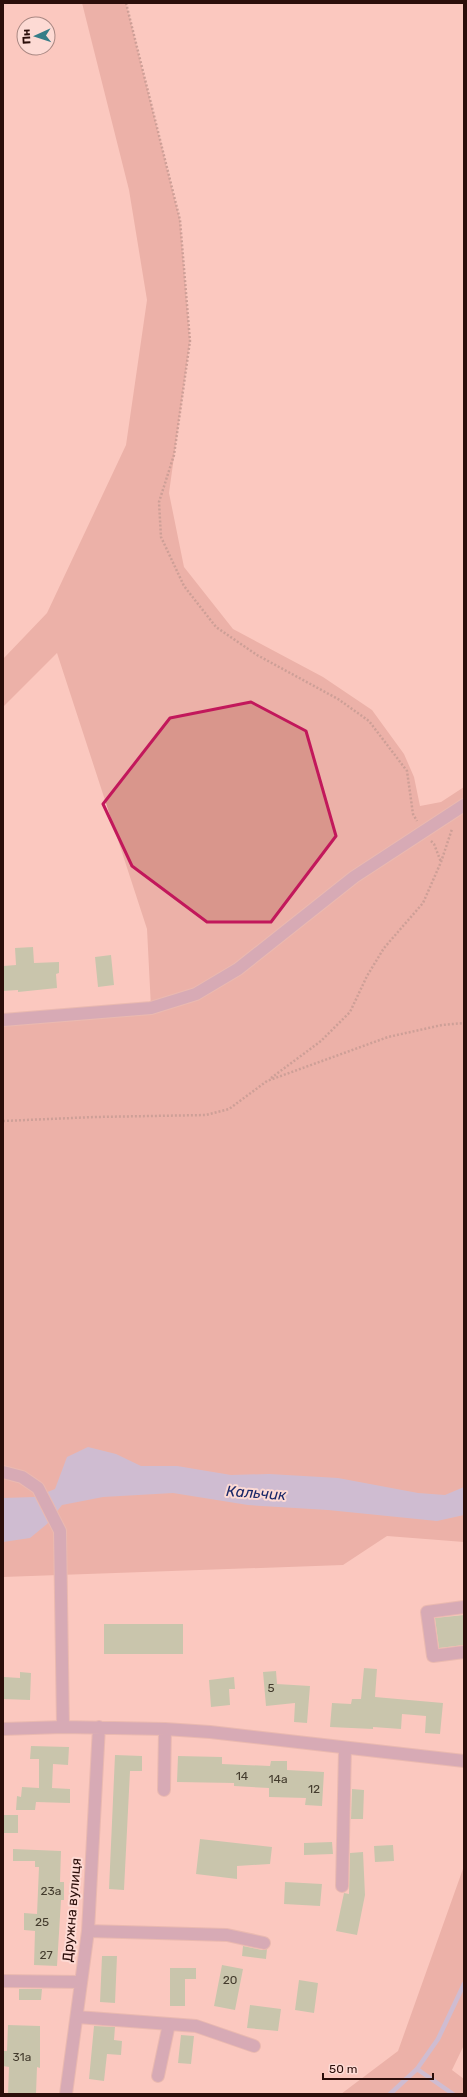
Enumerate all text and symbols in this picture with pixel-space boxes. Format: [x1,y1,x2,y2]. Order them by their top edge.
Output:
north arrow [16,16,56,56]
text: Пн [20,29,33,44]
water label: Кальчик [225,1482,288,1504]
house number: 5 [267,1681,275,1695]
house number: 14 [236,1769,249,1783]
house number: 14а [268,1772,288,1786]
house number: 12 [308,1782,320,1796]
street label: Дружна вулиця [59,1857,85,1963]
house number: 23а [41,1884,61,1898]
house number: 25 [35,1915,49,1929]
house number: 27 [39,1948,53,1962]
house number: 20 [223,1973,237,1987]
house number: 31а [13,2050,31,2064]
scale bar [323,2055,433,2081]
text: 50 m [329,2062,357,2076]

